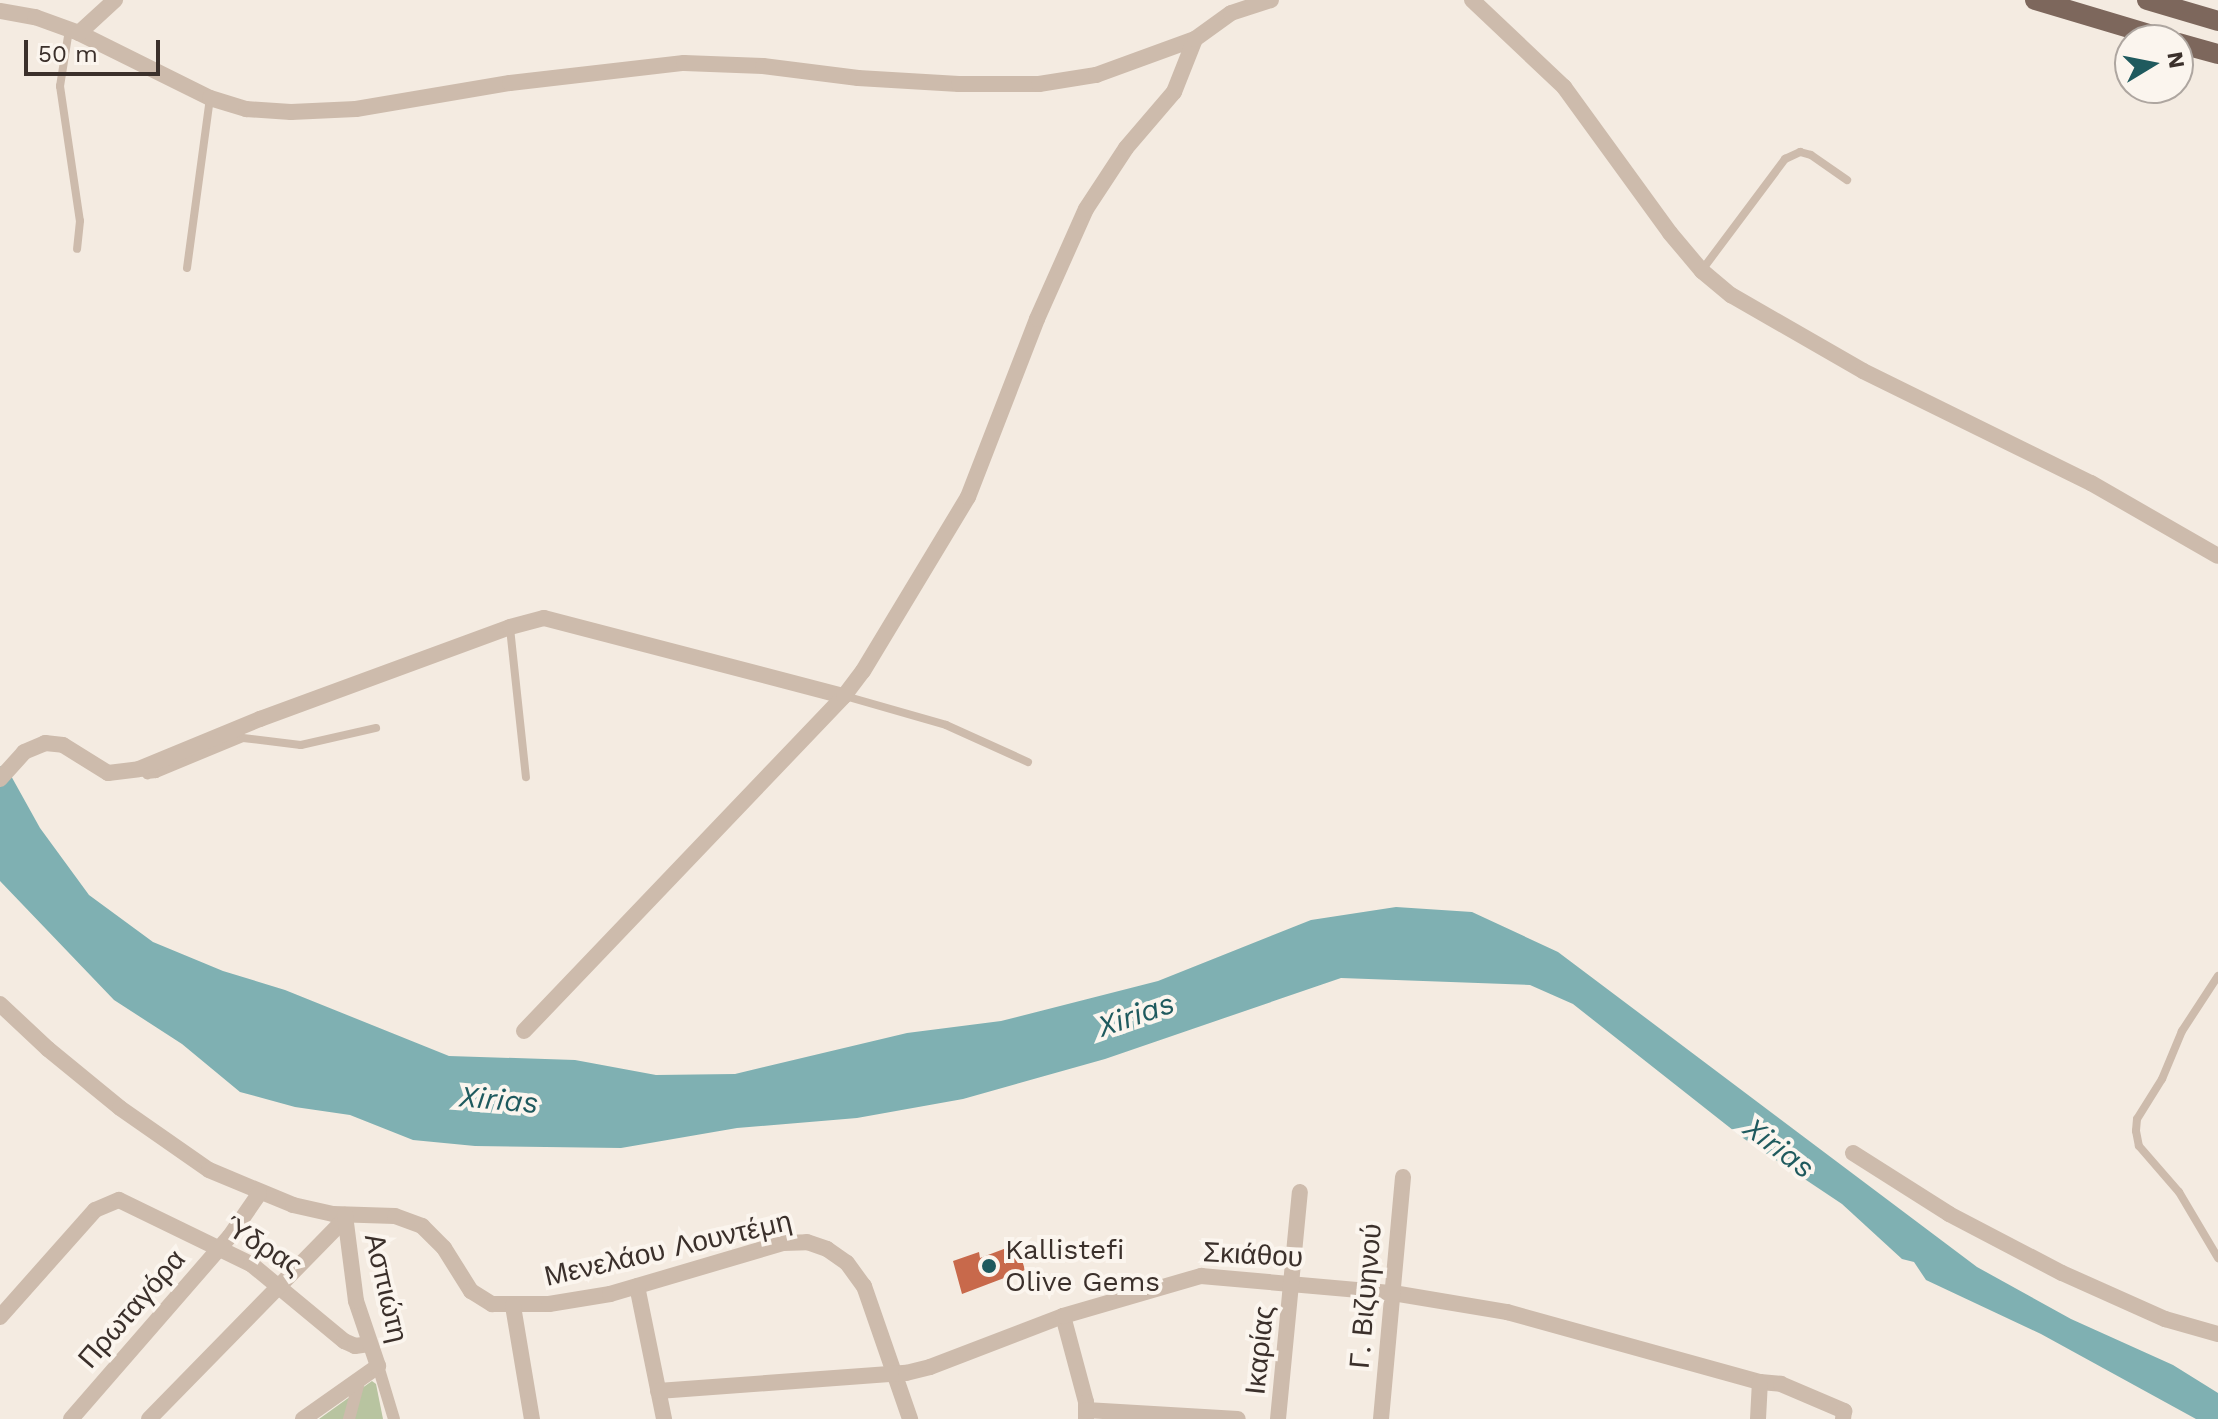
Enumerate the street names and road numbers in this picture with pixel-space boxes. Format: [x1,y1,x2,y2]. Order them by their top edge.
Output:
street label: Μενελάου Λουντέμη [541,1204,795,1294]
street label: Ύδρας [218,1209,308,1283]
street label: Γ. Βιζυηνού [1343,1222,1389,1370]
street label: Ασπιώτη [357,1230,415,1346]
street label: Σκιάθου [1202,1236,1304,1274]
street label: Πρωταγόρα [71,1243,193,1375]
street label: Ικαρίας [1239,1304,1281,1396]

